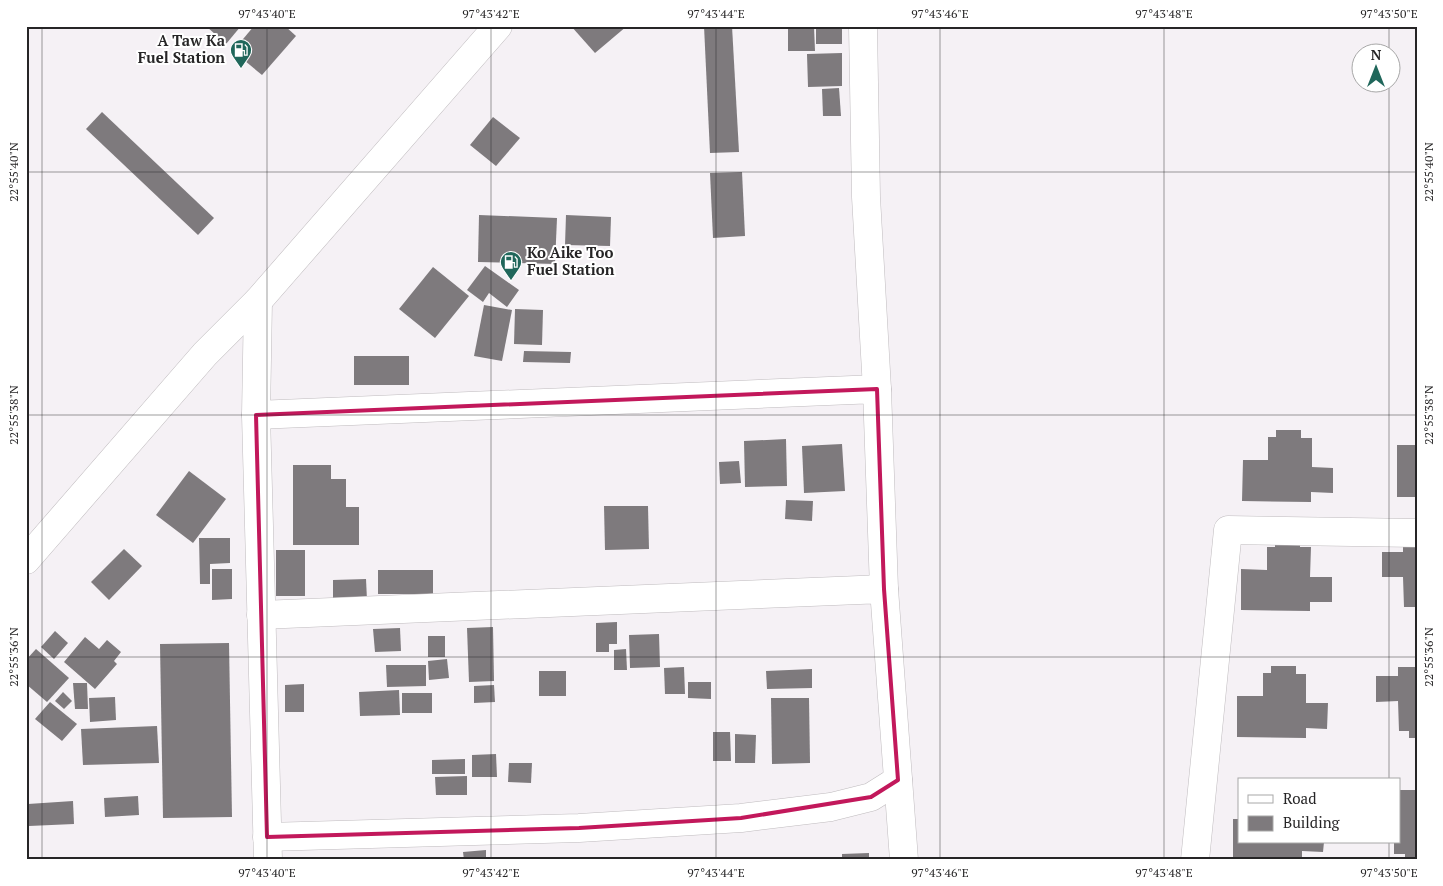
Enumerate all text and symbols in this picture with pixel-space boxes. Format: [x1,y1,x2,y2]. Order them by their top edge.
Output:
text: 97°43'40"E [238,6,296,21]
text: 97°43'42"E [462,6,520,21]
text: 97°43'44"E [687,6,745,21]
text: 97°43'46"E [911,6,969,21]
text: 97°43'48"E [1135,6,1193,21]
text: 97°43'50"E [1360,6,1418,21]
place label: A Taw Ka Fuel Station [138,30,226,67]
fuel station icon: A Taw Ka Fuel Station [229,38,253,69]
north arrow [1350,42,1400,92]
text: N [1371,45,1382,64]
text: 22°55'40"N [6,142,21,202]
text: 22°55'40"N [1421,142,1436,202]
place label: Ko Aike Too Fuel Station [527,242,615,279]
fuel station icon: Ko Aike Too Fuel Station [499,250,523,281]
text: 22°55'38"N [6,385,21,445]
text: 22°55'38"N [1421,385,1436,445]
text: 22°55'36"N [6,627,21,687]
text: 22°55'36"N [1421,627,1436,687]
legend [1238,778,1400,844]
text: Road [1283,788,1316,808]
text: Building [1283,812,1341,832]
text: 97°43'40"E [238,865,296,880]
text: 97°43'42"E [462,865,520,880]
text: 97°43'44"E [687,865,745,880]
text: 97°43'46"E [911,865,969,880]
text: 97°43'48"E [1135,865,1193,880]
text: 97°43'50"E [1360,865,1418,880]

